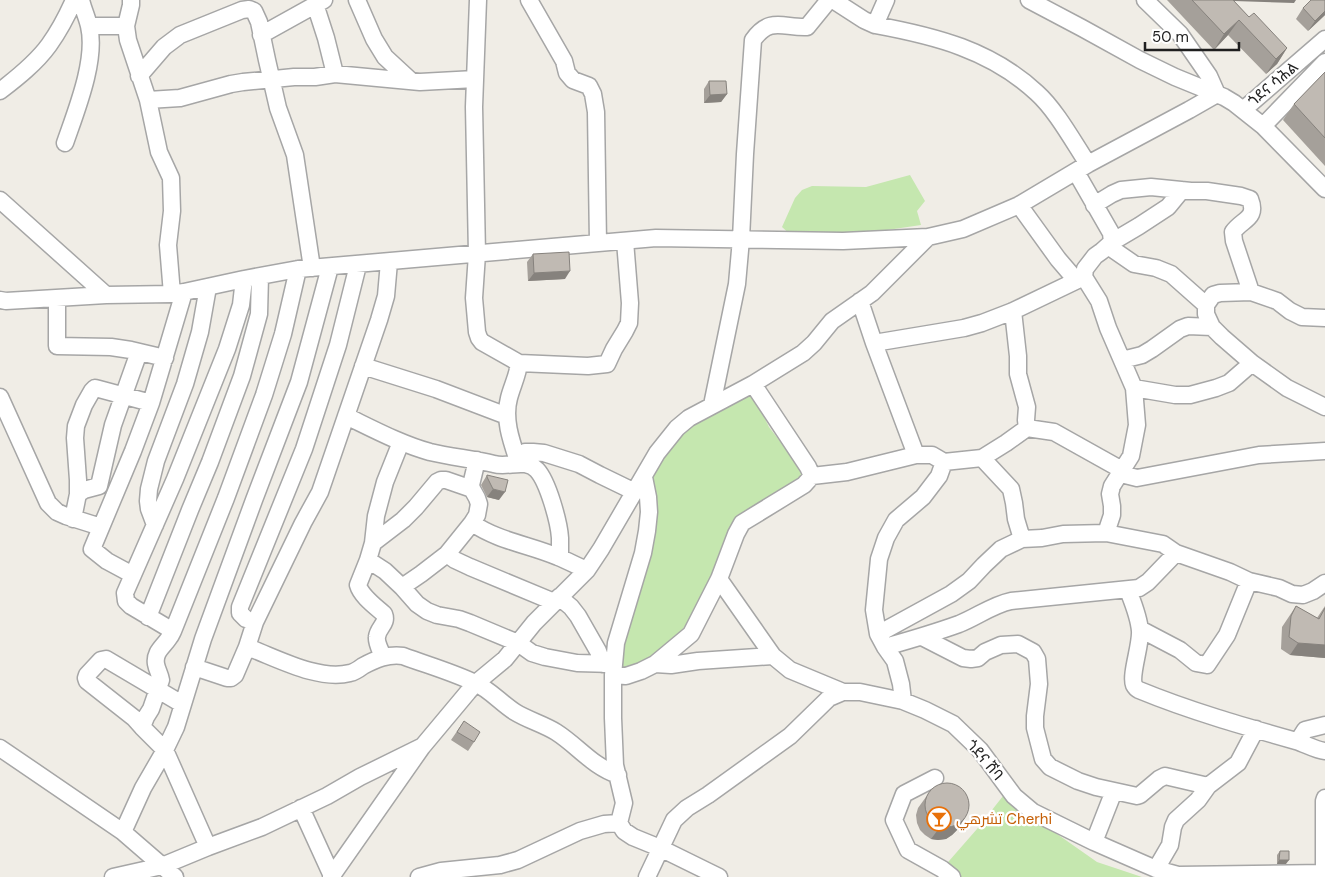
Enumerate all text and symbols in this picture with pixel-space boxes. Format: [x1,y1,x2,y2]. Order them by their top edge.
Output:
scale bar [1145,20,1239,52]
text: 50 m [1152,27,1189,47]
street label: ጎደና ሳሕል [1244,57,1302,111]
street label: ጎደና ሸባ [962,735,1008,785]
bar icon: تشرهي Cherhi [926,806,952,832]
place label: تشرهي Cherhi [956,809,1052,831]

